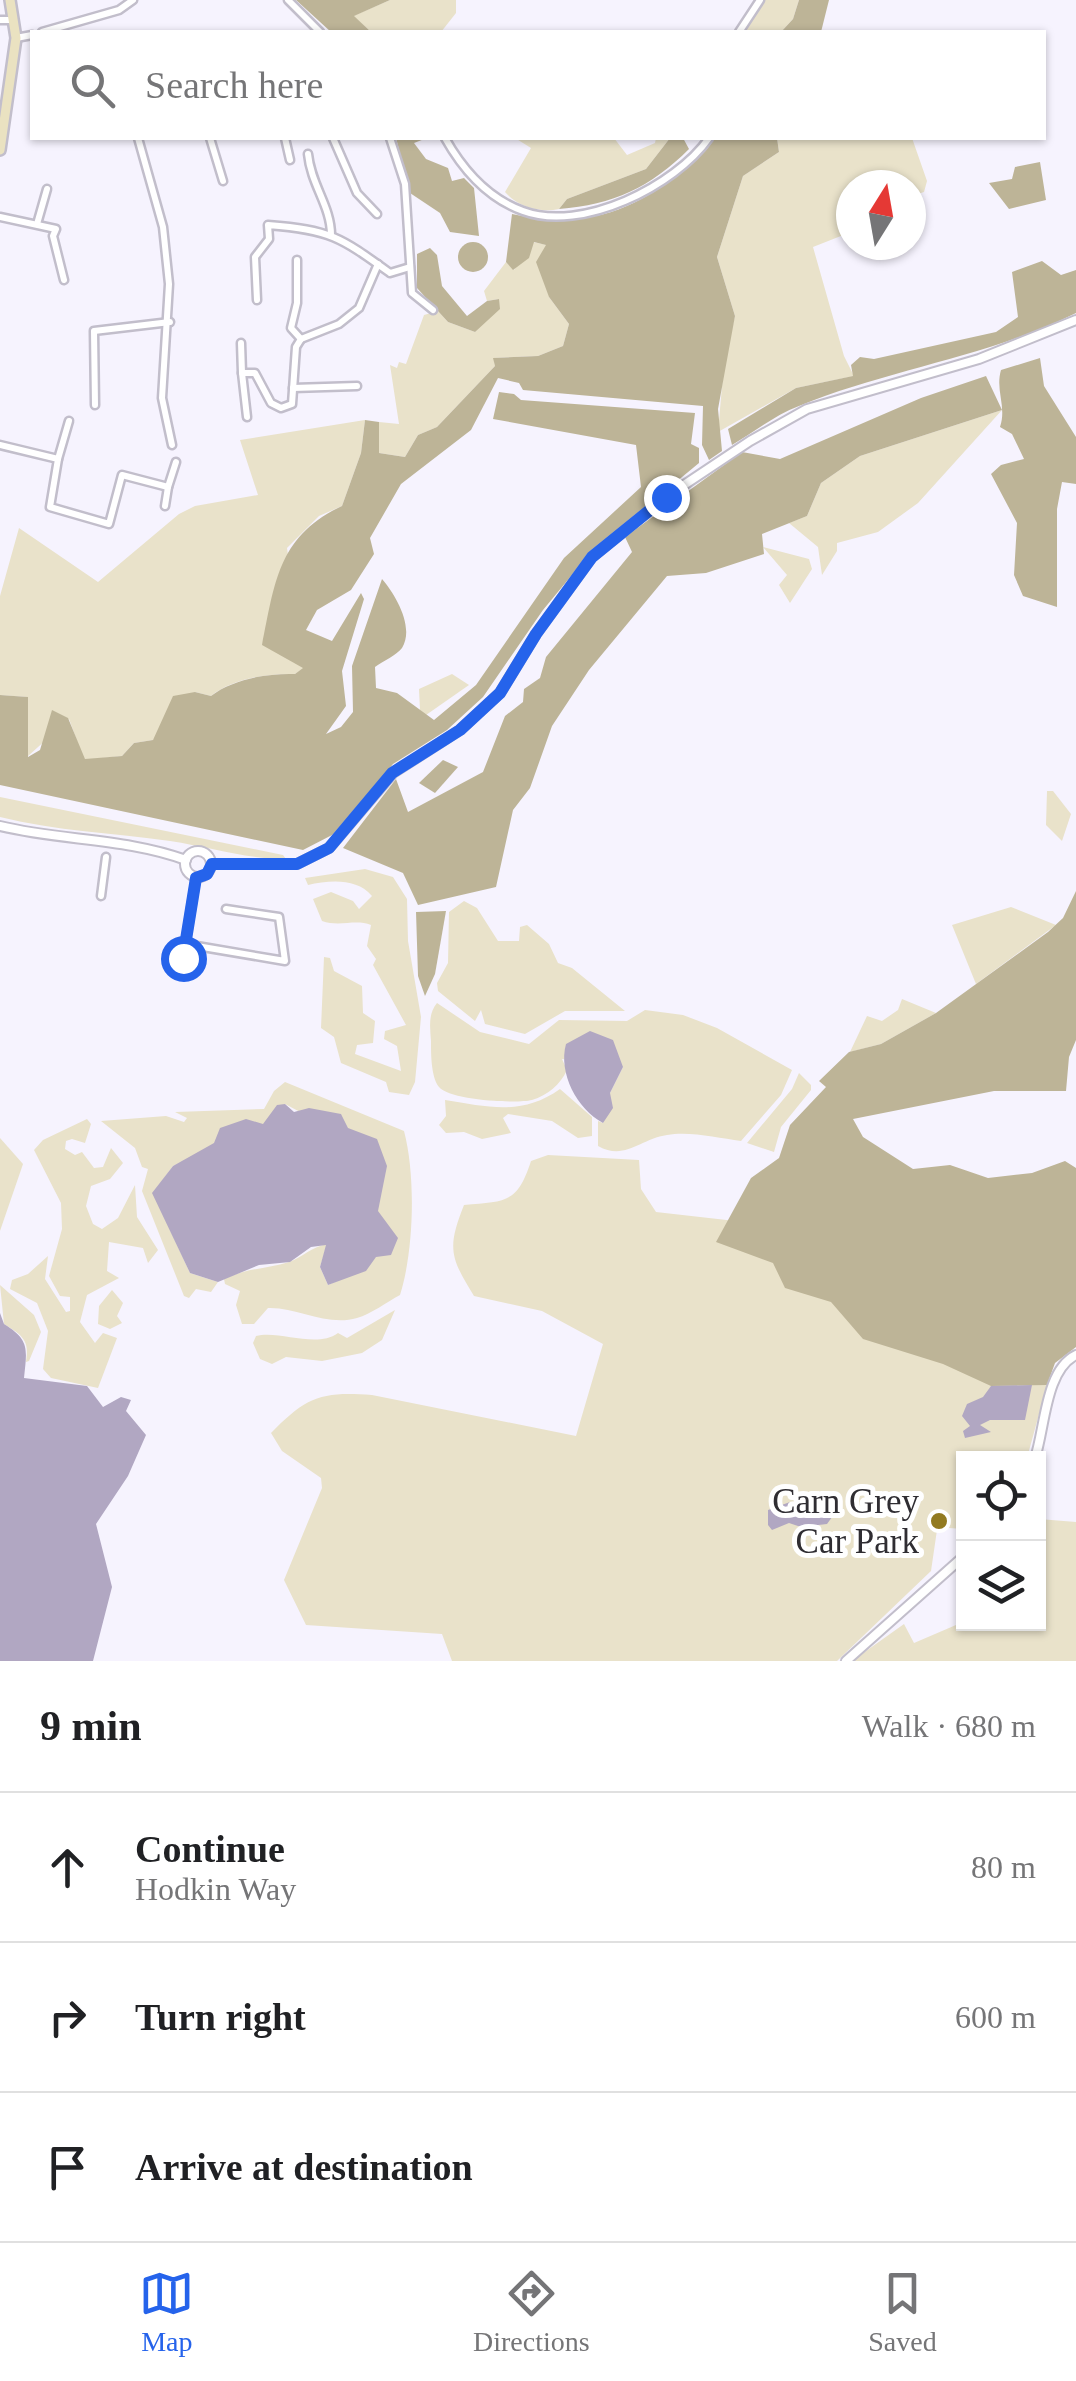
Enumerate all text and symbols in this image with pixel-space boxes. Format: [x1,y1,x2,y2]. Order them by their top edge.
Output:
search box [30,30,1046,140]
icon: search [65,58,120,113]
text: Search here [145,64,323,106]
north arrow [836,170,926,260]
route end [644,475,690,521]
route start [161,936,207,982]
map controls [956,1451,1046,1631]
button: locate [956,1451,1046,1541]
place label: Carn Grey Car Park [772,1482,919,1561]
marker: Carn Grey Car Park [928,1510,950,1532]
button: layers [956,1541,1046,1631]
text: 9 min [40,1703,142,1749]
text: Walk · 680 m [862,1708,1036,1744]
text: Continue [135,1828,285,1870]
icon: ahead [40,1840,95,1895]
text: 80 m [971,1849,1036,1885]
text: Hodkin Way [135,1871,296,1907]
icon: right [40,1990,95,2045]
text: Turn right [135,1996,306,2038]
text: 600 m [955,1999,1036,2035]
icon: arrive [40,2140,95,2195]
text: Arrive at destination [135,2146,473,2188]
tab: Map [139,2266,194,2358]
tab: Directions [473,2266,590,2358]
tab: Saved [868,2266,937,2358]

